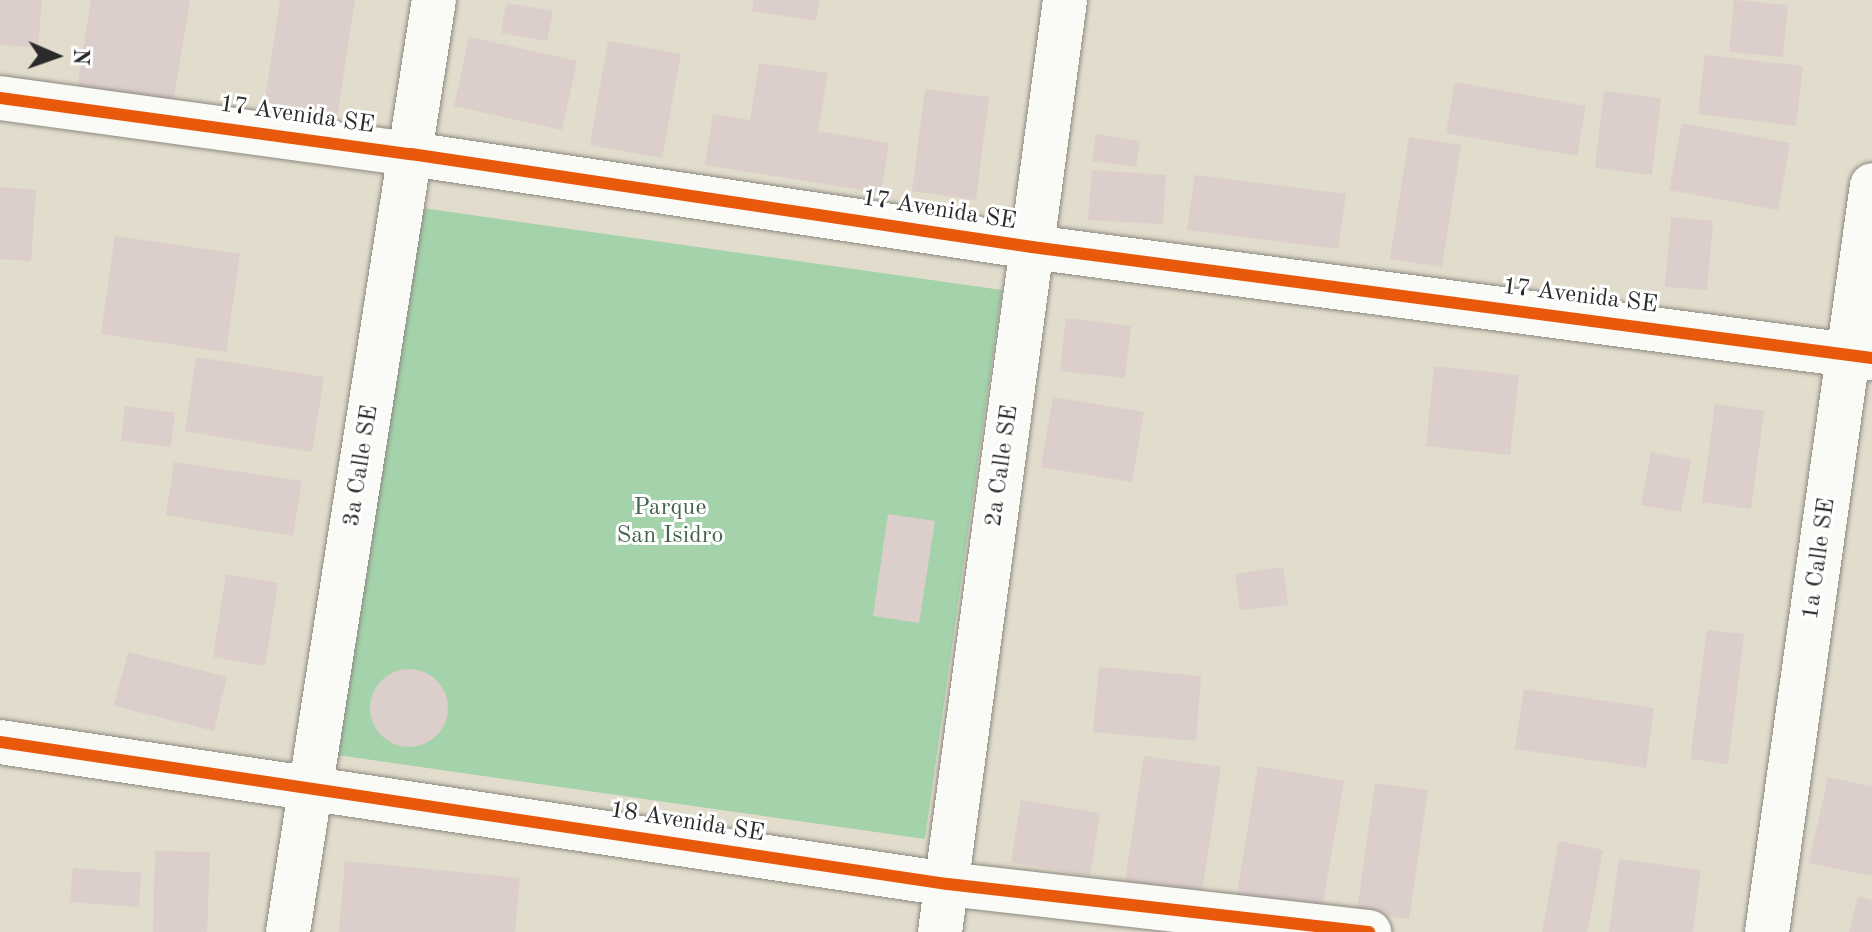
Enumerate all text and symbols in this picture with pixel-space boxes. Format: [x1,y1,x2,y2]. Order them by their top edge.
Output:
north arrow [16,16,96,96]
text: N [69,48,91,66]
street label: 17 Avenida SE [218,91,376,141]
street label: 17 Avenida SE [860,185,1018,237]
street label: 17 Avenida SE [1501,273,1659,321]
street label: 3a Calle SE [338,403,386,529]
street label: 2a Calle SE [980,403,1026,529]
park label: Parque San Isidro [616,495,724,551]
street label: 1a Calle SE [1797,496,1843,622]
street label: 18 Avenida SE [608,797,766,849]

